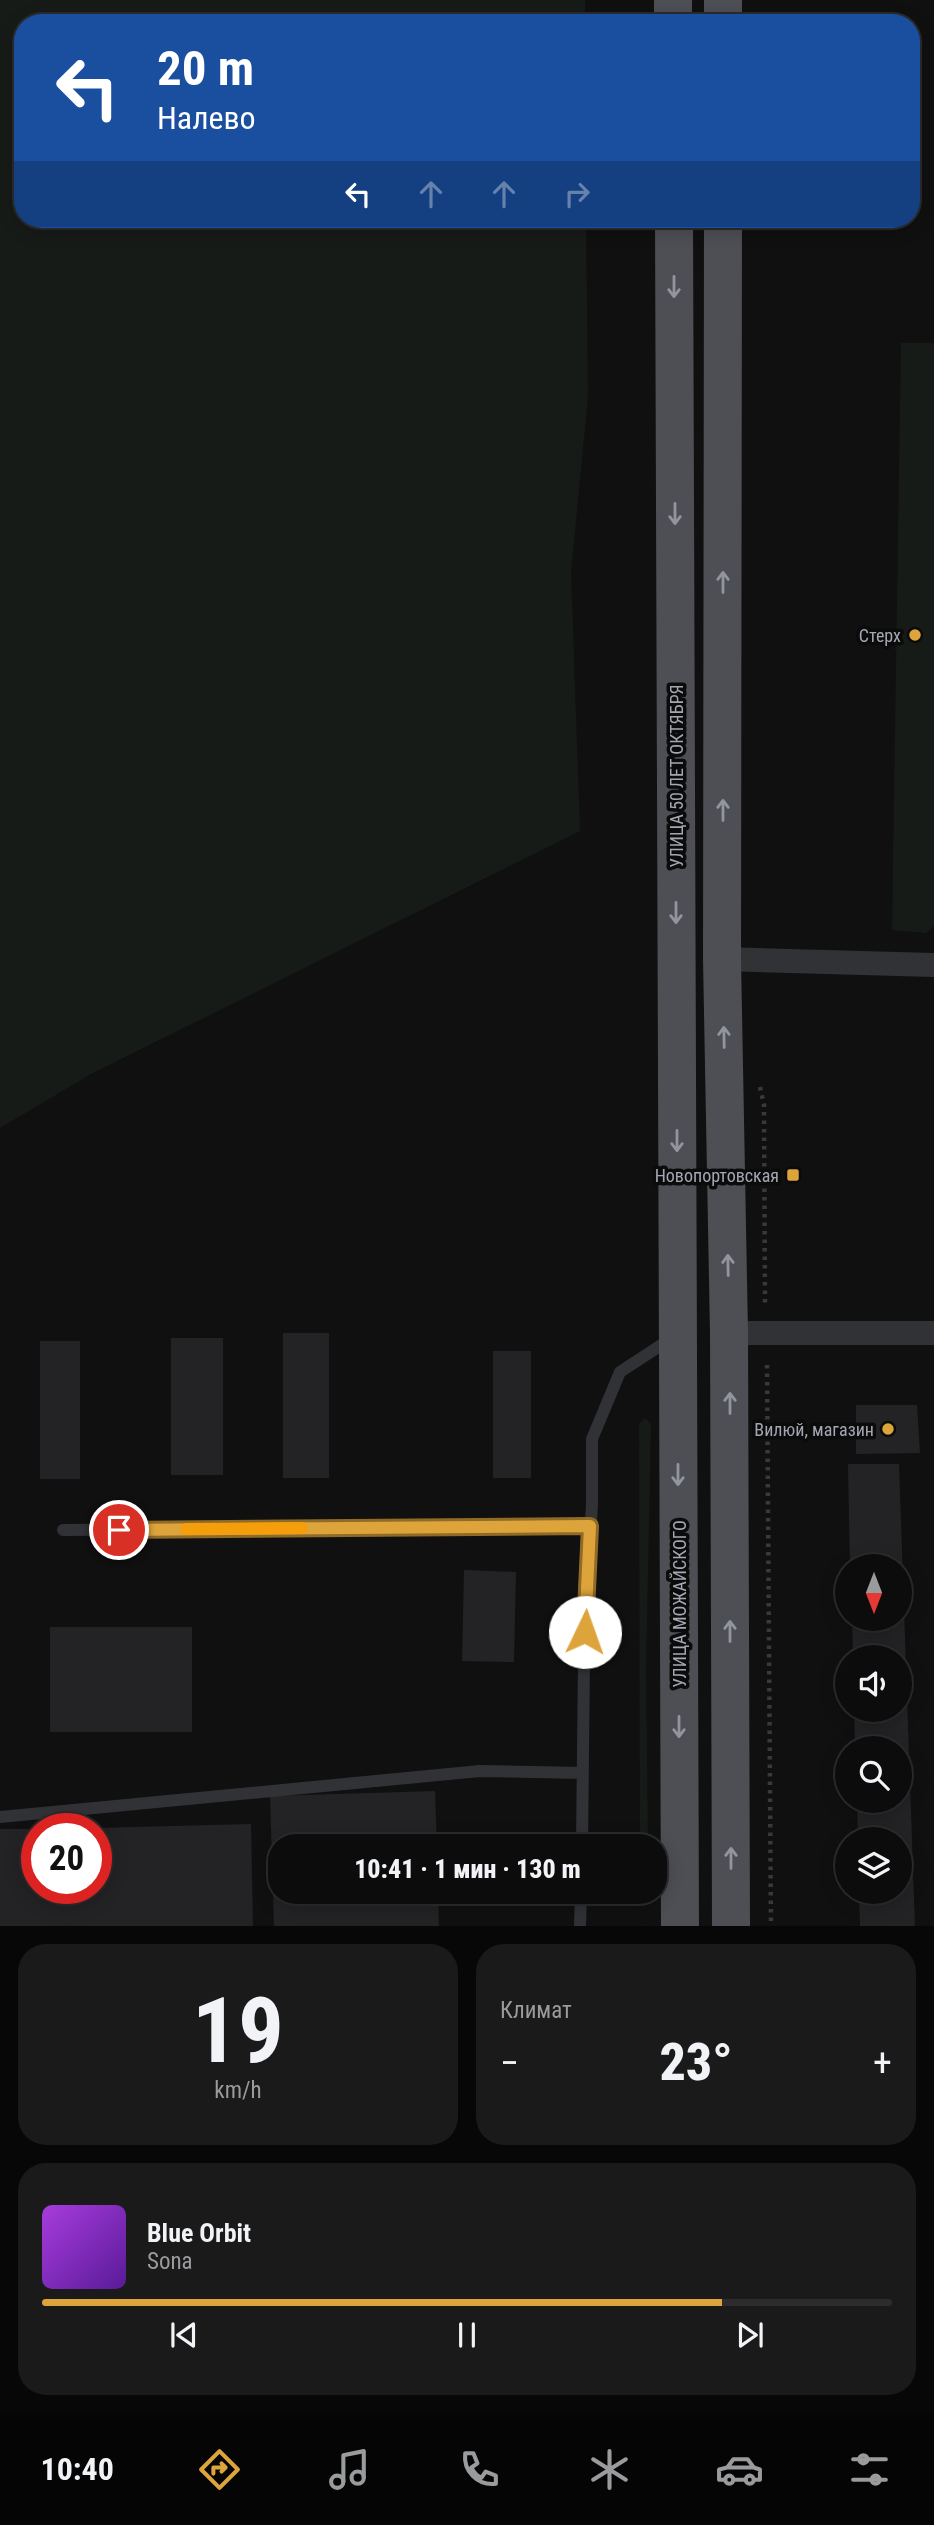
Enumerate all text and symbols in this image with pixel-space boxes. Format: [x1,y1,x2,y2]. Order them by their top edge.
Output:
text: 20 m [157,40,254,97]
icon: left [42,42,133,133]
text: Налево [157,99,256,137]
icon: left [339,175,377,213]
icon: ahead [412,175,450,213]
icon: ahead [485,175,523,213]
icon: right [558,175,596,213]
one-way arrow [667,275,681,298]
one-way arrow [668,503,682,526]
one-way arrow [716,571,730,594]
place label: Стерх [859,625,901,646]
marker: Стерх [907,627,923,643]
street label: УЛИЦА 50 ЛЕТ ОКТЯБРЯ [666,684,687,868]
one-way arrow [716,799,730,822]
one-way arrow [669,902,683,925]
one-way arrow [717,1026,731,1049]
one-way arrow [670,1129,684,1152]
place label: Новопортовская [655,1165,779,1186]
marker: Новопортовская [785,1167,801,1183]
one-way arrow [721,1254,735,1277]
one-way arrow [723,1392,737,1415]
place label: Вилюй, магазин [754,1419,874,1440]
marker: Вилюй, магазин [880,1421,896,1437]
one-way arrow [671,1464,685,1487]
pin [89,1500,149,1560]
icon: arrive [100,1511,138,1549]
street label: УЛИЦА МОЖАЙСКОГО [669,1520,690,1688]
north arrow [835,1554,912,1631]
map controls [835,1554,912,1904]
position arrow [548,1595,622,1669]
one-way arrow [723,1620,737,1643]
button: sound [835,1645,912,1722]
one-way arrow [672,1716,686,1739]
button: search [835,1736,912,1813]
speed limit sign: 20 [21,1813,112,1904]
button: layers [835,1827,912,1904]
one-way arrow [724,1847,738,1870]
text: 10:41 · 1 мин · 130 m [354,1854,581,1884]
text: 19 [192,1978,284,2084]
text: Климат [500,1997,572,2024]
text: 23° [659,2032,733,2093]
text: − [500,2041,519,2085]
text: + [873,2041,892,2085]
text: km/h [214,2077,262,2104]
text: Blue Orbit [147,2218,251,2248]
text: Sona [147,2248,193,2275]
icon: previous [165,2316,203,2354]
icon: pause [448,2316,486,2354]
icon: next [731,2316,769,2354]
icon: directions [195,2445,244,2494]
icon: music [325,2445,374,2494]
icon: phone [455,2445,504,2494]
icon: climate [585,2445,634,2494]
icon: car [715,2445,764,2494]
icon: filters [845,2445,894,2494]
text: 10:40 [40,2450,114,2488]

